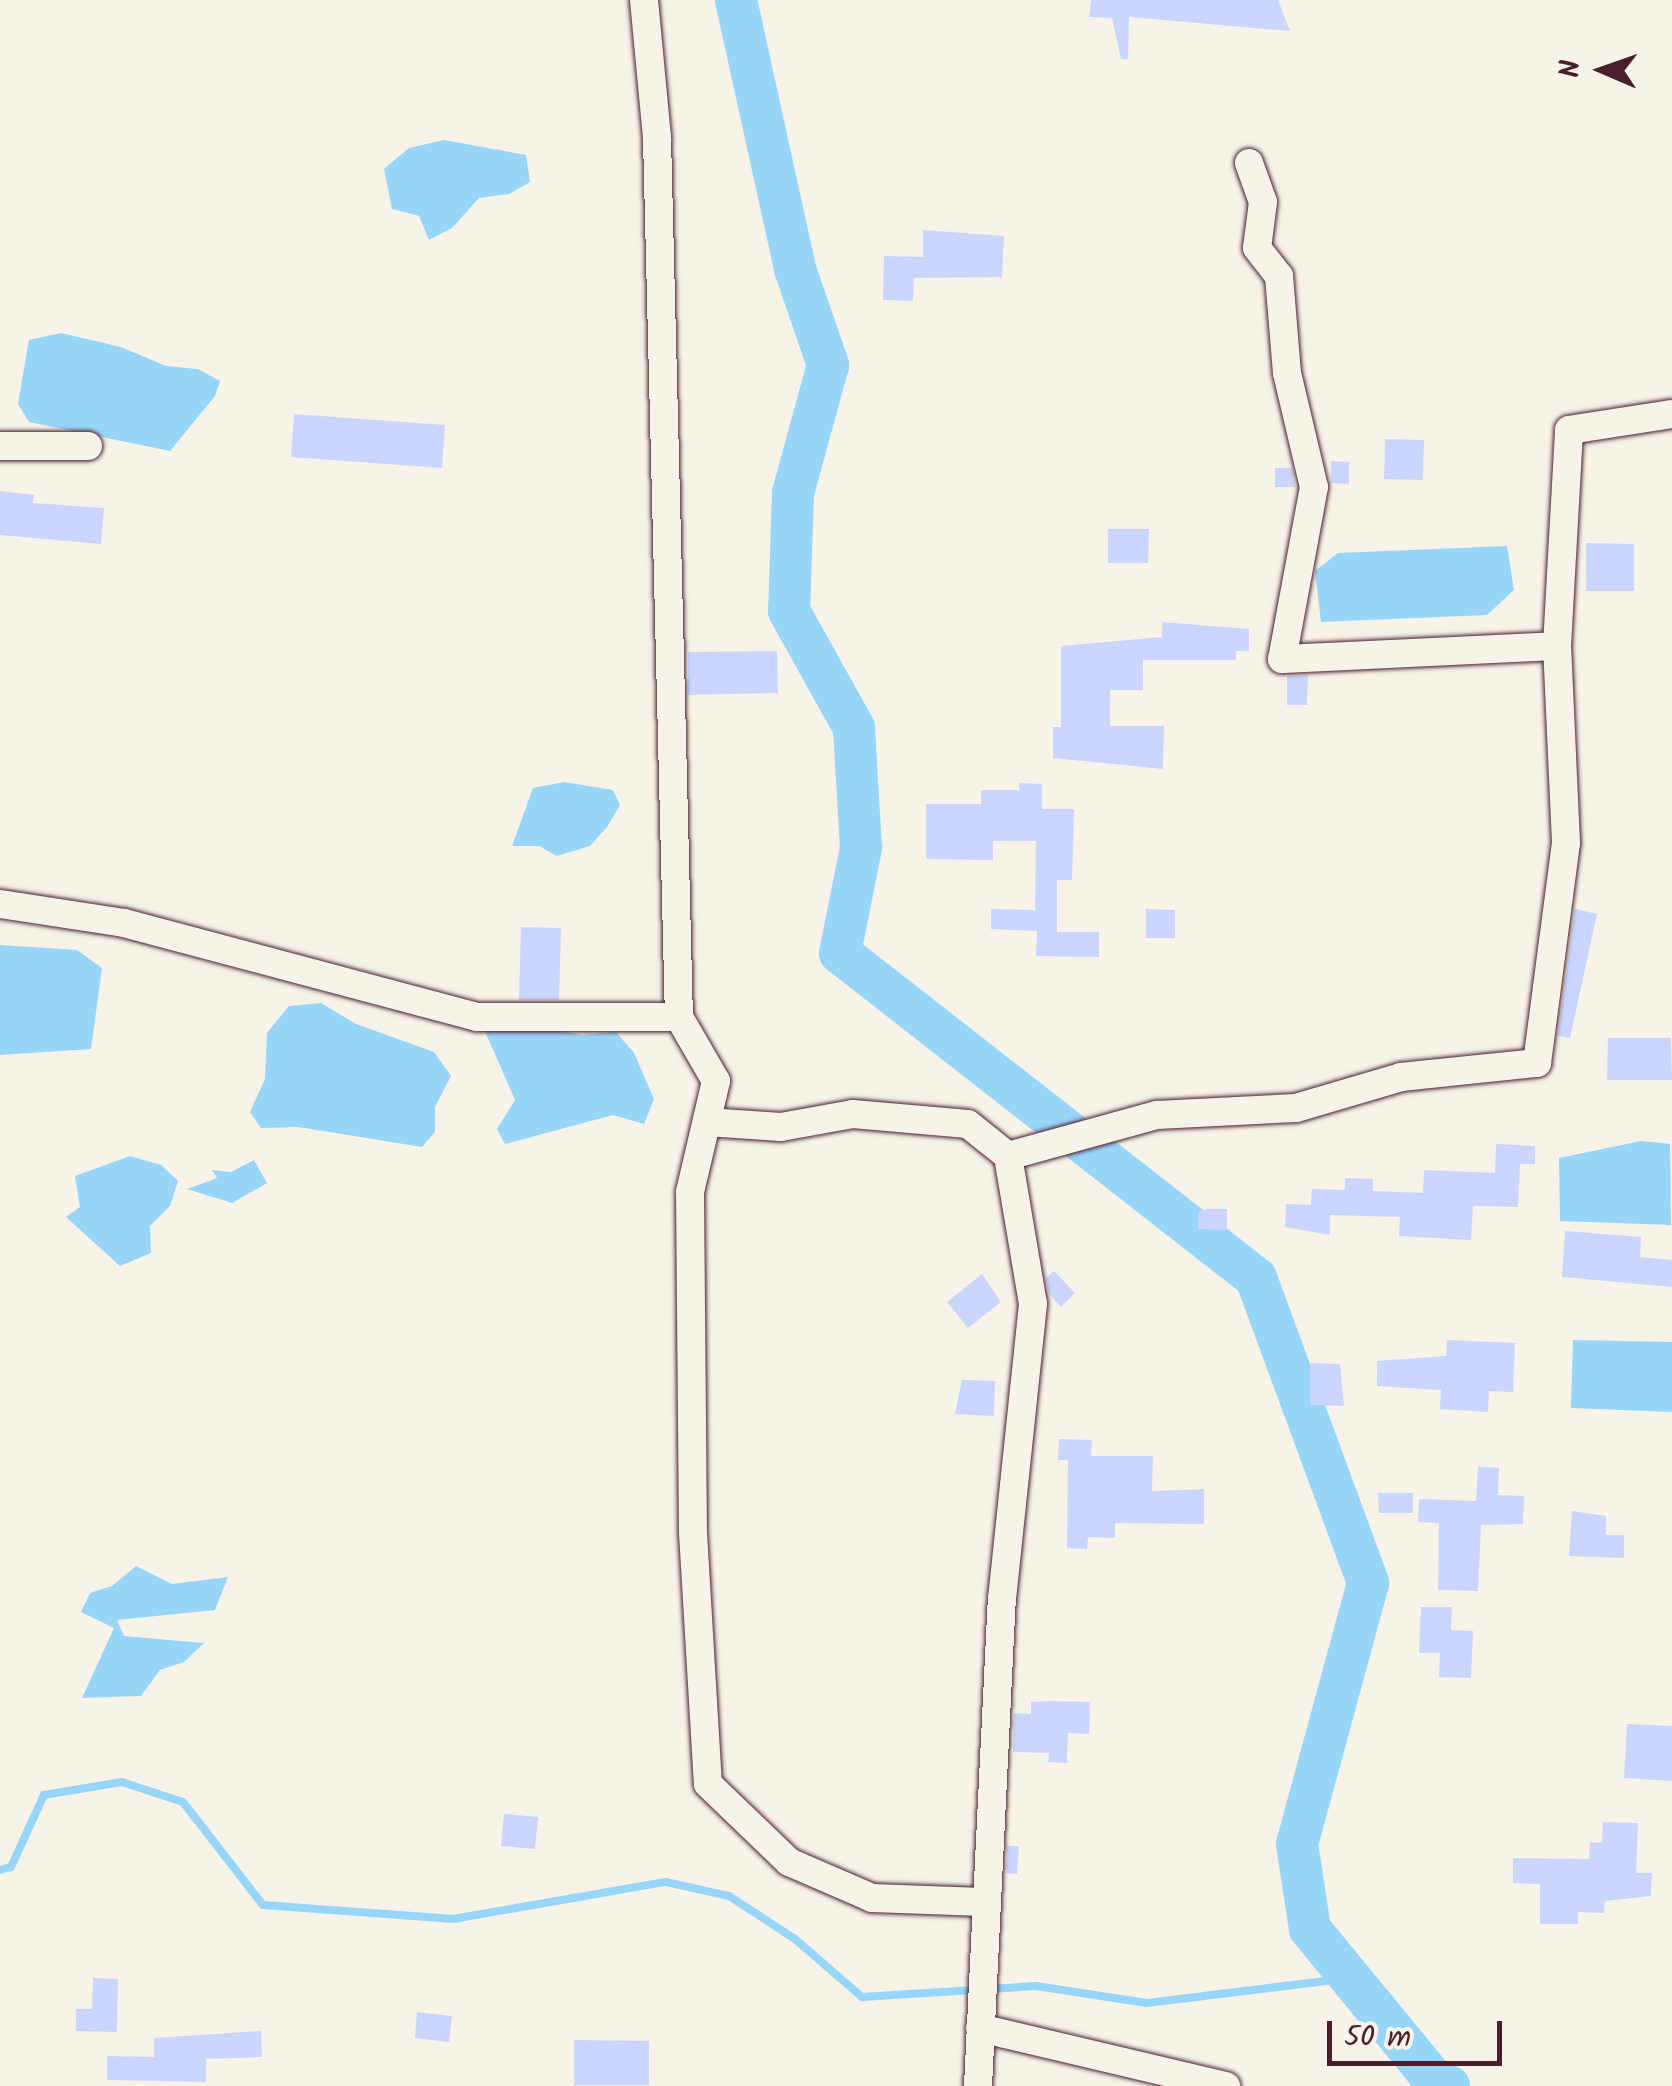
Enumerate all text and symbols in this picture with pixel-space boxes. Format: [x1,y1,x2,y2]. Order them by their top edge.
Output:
north arrow [1552,20,1652,120]
text: N [1549,59,1594,79]
scale bar [1332,2001,1507,2063]
text: 50 m [1344,2014,1411,2062]

